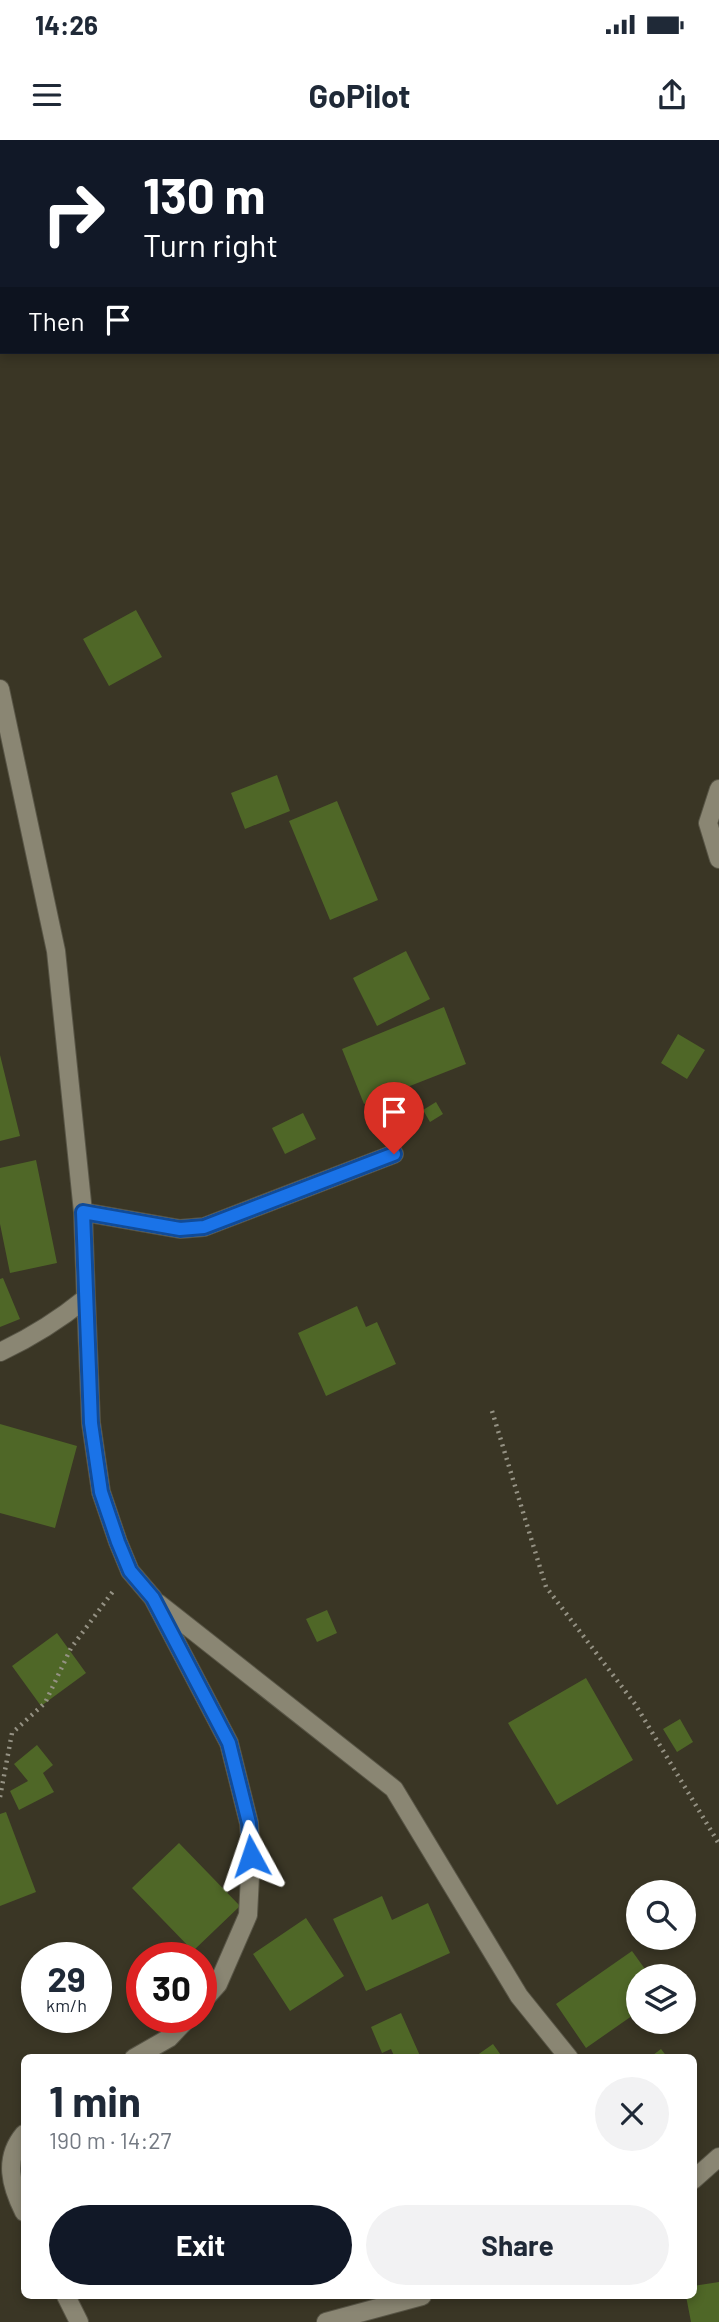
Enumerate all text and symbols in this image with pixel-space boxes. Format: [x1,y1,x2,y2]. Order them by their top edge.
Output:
text: 14:26 [35,9,98,40]
icon: menu [28,76,66,114]
text: GoPilot [309,76,410,114]
icon: share [653,76,691,114]
text: 130 m [143,165,265,224]
icon: right [28,168,119,259]
text: Turn right [143,225,278,263]
icon: arrive [99,301,137,339]
text: Then [28,305,85,336]
pin [364,1082,424,1154]
icon: arrive [375,1093,413,1131]
position arrow [214,1819,288,1893]
map controls [626,1880,696,2034]
button: search [626,1880,696,1950]
speed limit sign: 30 [126,1942,217,2033]
text: 29 [47,1957,86,1999]
button: layers [626,1964,696,2034]
text: km/h [46,1994,87,2016]
text: 1 min [49,2075,141,2125]
button: close [595,2077,669,2151]
text: 190 m · 14:27 [49,2126,171,2154]
button: Exit [49,2205,352,2285]
button: Share [366,2205,669,2285]

